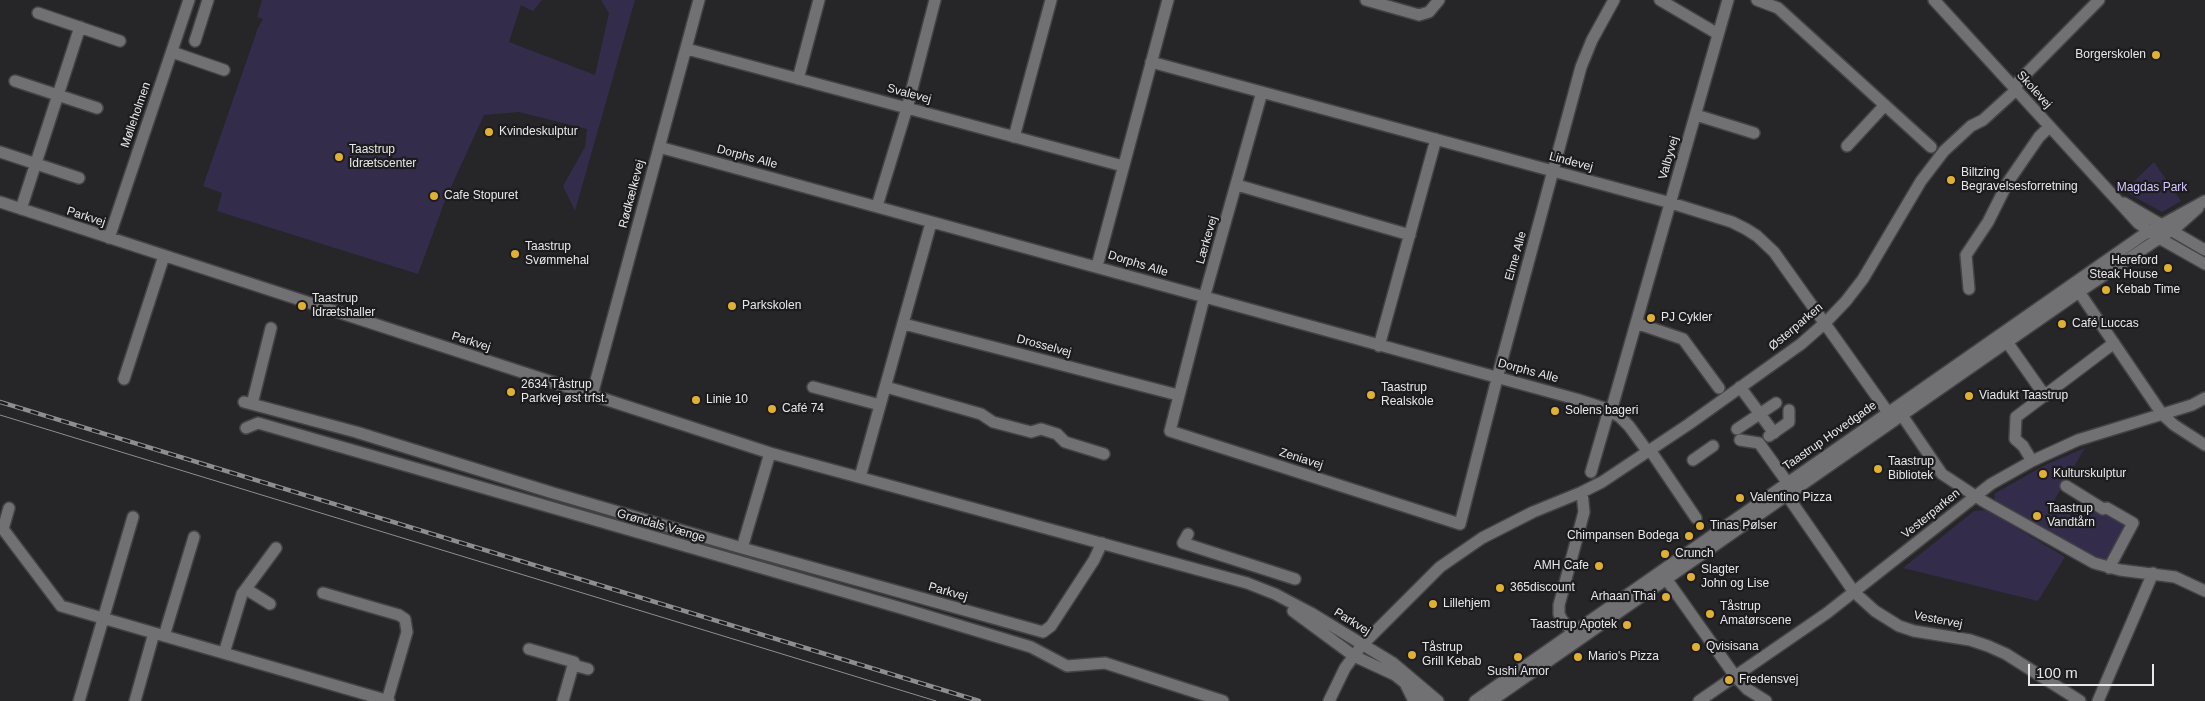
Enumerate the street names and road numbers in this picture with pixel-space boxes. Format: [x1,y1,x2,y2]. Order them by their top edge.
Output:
street label: Skolevej [2013,68,2055,112]
street label: Mølleholmen [118,80,154,150]
street label: Svalevej [885,81,933,107]
street label: Valbyvej [1656,135,1682,181]
street label: Dorphs Alle [715,142,779,172]
street label: Lindevej [1548,149,1594,175]
street label: Rødkælkevej [616,158,648,230]
street label: Parkvej [65,204,107,230]
street label: Lærkevej [1193,214,1221,266]
street label: Elme Alle [1502,230,1530,282]
street label: Dorphs Alle [1106,248,1170,280]
street label: Østerparken [1766,300,1826,354]
street label: Parkvej [450,329,492,355]
street label: Drosselvej [1015,332,1073,360]
street label: Dorphs Alle [1496,356,1560,386]
street label: Taastrup Hovedgade [1781,398,1879,474]
street label: Zeniavej [1277,445,1325,473]
street label: Vesterparken [1899,486,1963,542]
street label: Grøndals Vænge [615,506,707,546]
street label: Parkvej [927,580,969,604]
street label: Parkvej [1331,605,1373,639]
street label: Vestervej [1912,608,1964,632]

